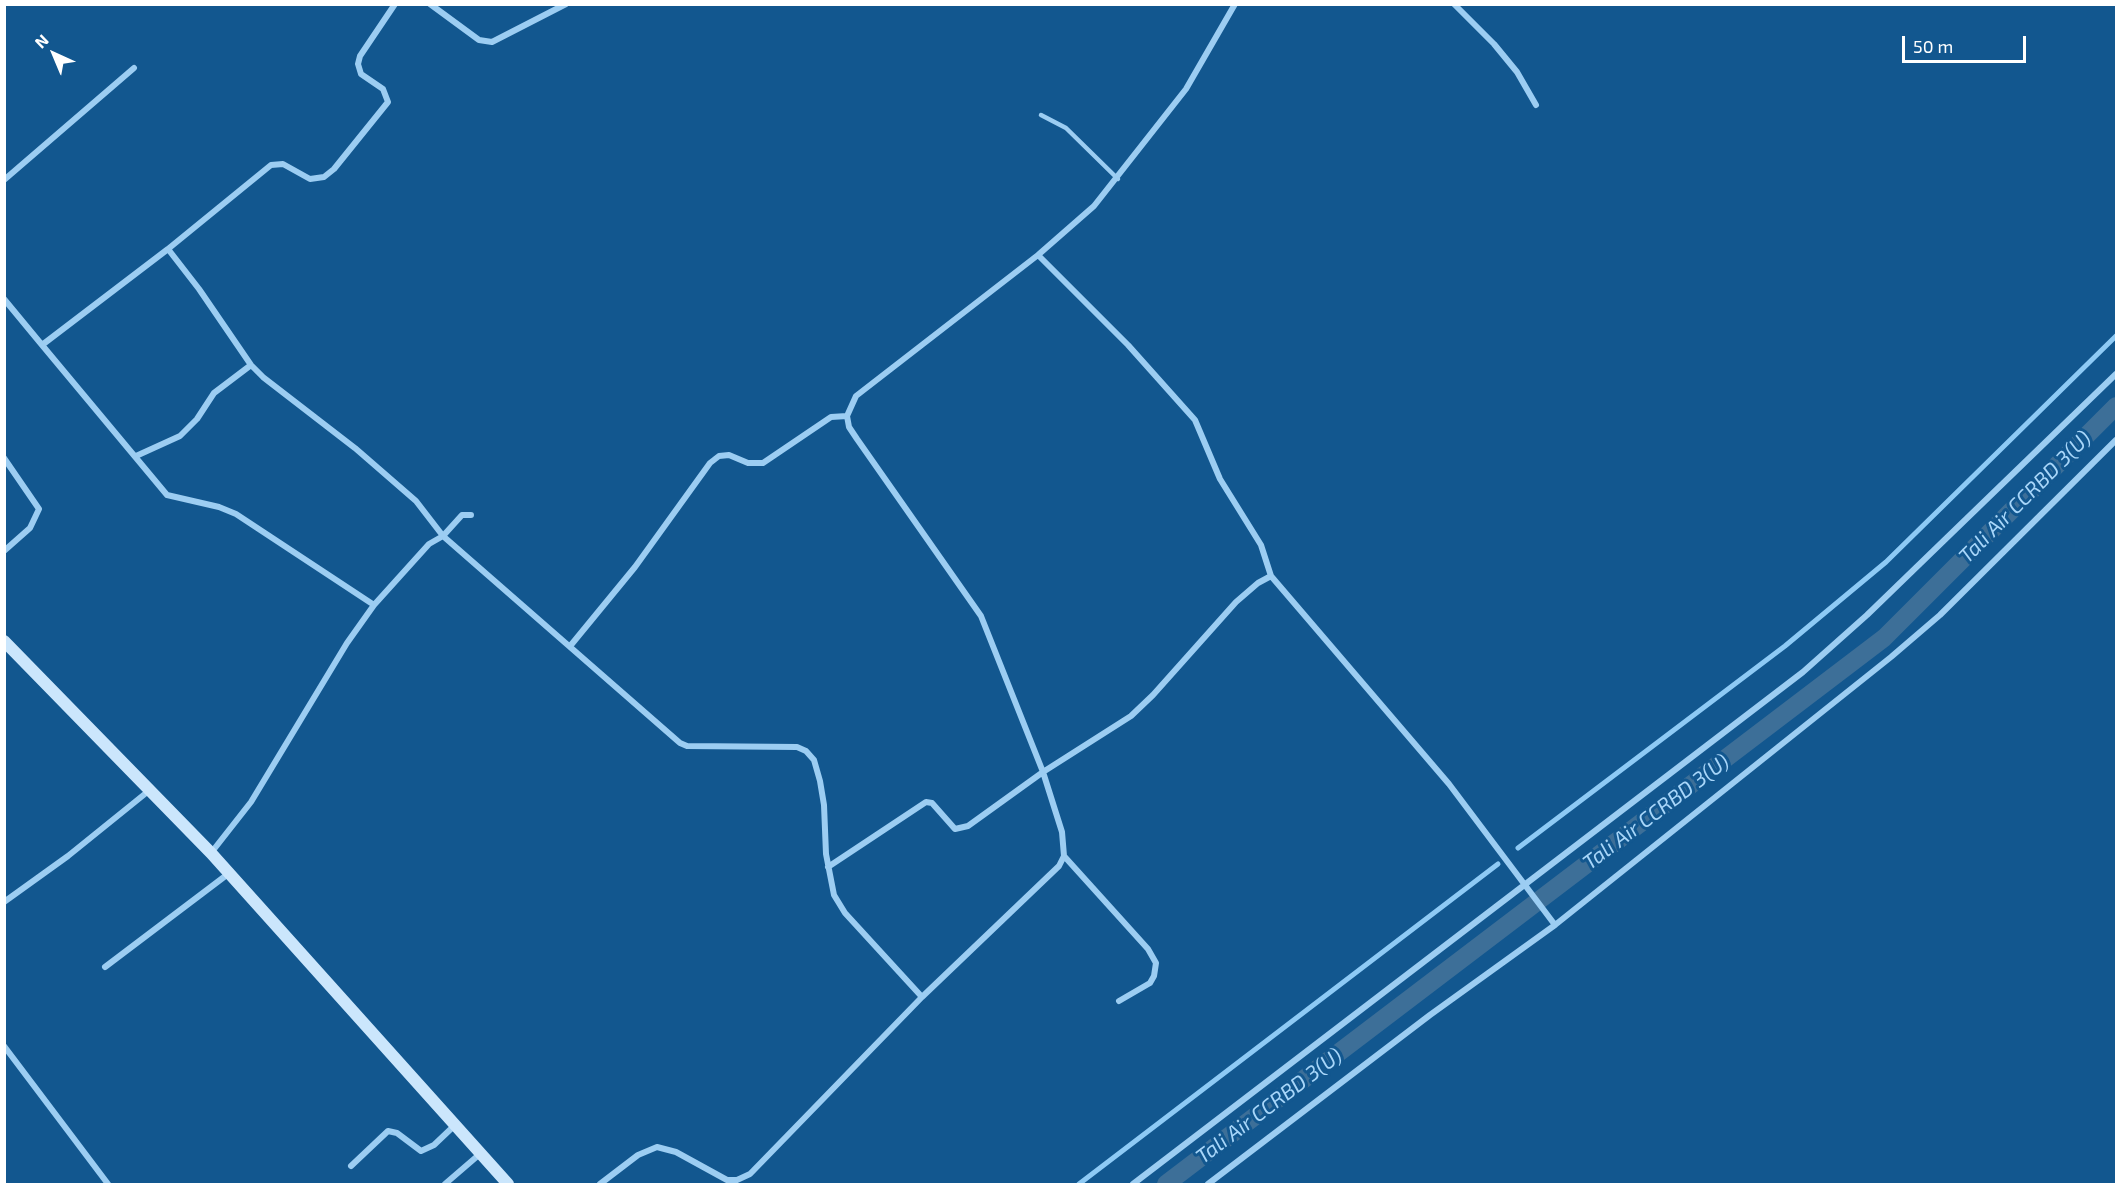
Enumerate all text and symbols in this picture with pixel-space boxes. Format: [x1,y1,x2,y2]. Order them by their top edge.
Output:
north arrow [24,24,84,84]
scale bar [1905,24,2030,62]
text: N [30,30,52,52]
text: 50 m [1913,35,1953,57]
water label: Tali Air CCRBD 3(U) [1954,426,2096,568]
water label: Tali Air CCRBD 3(U) [1578,749,1734,875]
water label: Tali Air CCRBD 3(U) [1191,1043,1347,1169]

